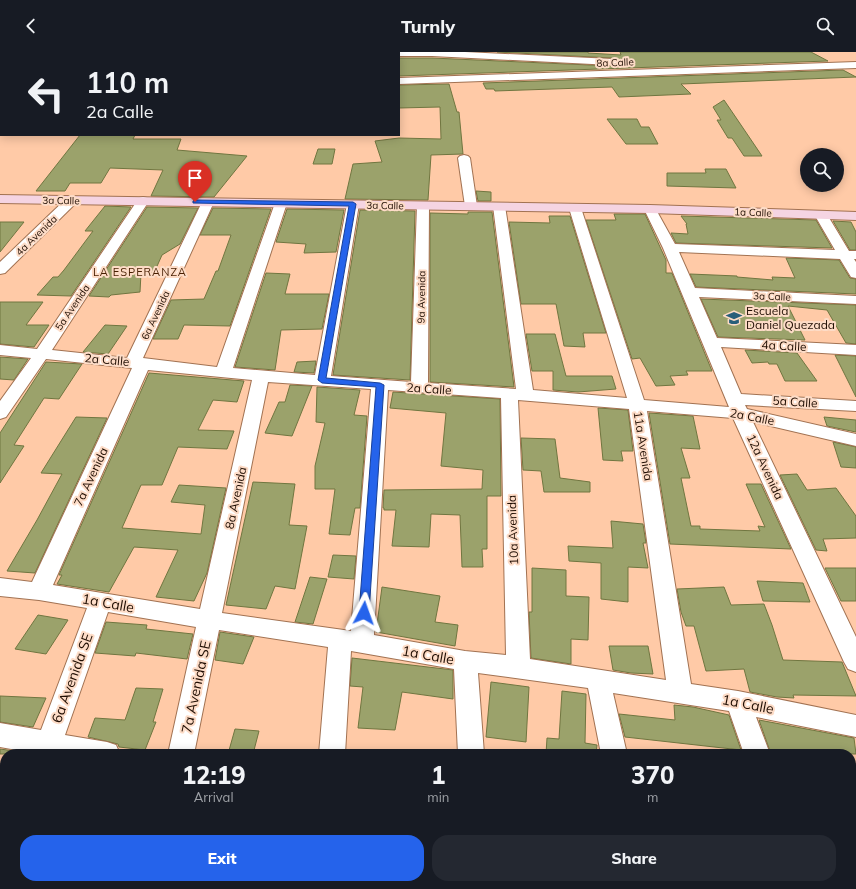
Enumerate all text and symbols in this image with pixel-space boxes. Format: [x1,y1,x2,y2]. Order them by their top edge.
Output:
icon: back [20,15,42,37]
text: Turnly [401,15,455,38]
icon: search [814,15,836,37]
street label: 8a Calle [596,55,634,70]
text: 110 m [86,65,169,100]
icon: left [20,68,72,120]
text: 2a Calle [86,100,153,123]
map controls [800,148,844,192]
button: search [800,148,844,192]
pin [178,161,212,202]
icon: arrive [184,167,206,189]
street label: 3a Calle [42,194,80,207]
street label: 3a Calle [366,199,404,212]
street label: 1a Calle [734,205,772,220]
street label: 4a Avenida [13,212,60,258]
district label: LA ESPERANZA [93,265,187,279]
street label: 9a Avenida [415,271,428,323]
street label: 5a Avenida [52,282,93,333]
street label: 6a Avenida [138,289,172,342]
street label: 3a Calle [753,289,791,304]
place label: Escuela Daniel Quezada [746,303,835,332]
school or university icon: Escuela Daniel Quezada [725,309,743,327]
street label: 4a Calle [761,337,807,354]
street label: 2a Calle [84,350,130,369]
street label: 2a Calle [406,379,452,398]
street label: 5a Calle [772,392,818,411]
street label: 2a Calle [729,405,776,428]
street label: 11a Avenida [631,410,656,482]
street label: 12a Avenida [744,432,787,502]
street label: 7a Avenida [70,445,111,509]
street label: 8a Avenida [222,465,249,530]
street label: 10a Avenida [504,495,521,565]
street label: 1a Calle [81,590,135,616]
position arrow [343,592,385,634]
street label: 6a Avenida SE [47,631,97,725]
street label: 7a Avenida SE [177,639,215,735]
street label: 1a Calle [401,642,455,668]
street label: 1a Calle [721,690,775,718]
text: 12:19 [182,760,246,790]
text: 1 [431,760,446,790]
text: 370 [631,760,674,790]
text: Arrival [194,789,234,805]
text: min [427,789,449,805]
text: m [647,789,658,805]
button: Exit [20,835,424,881]
button: Share [432,835,836,881]

